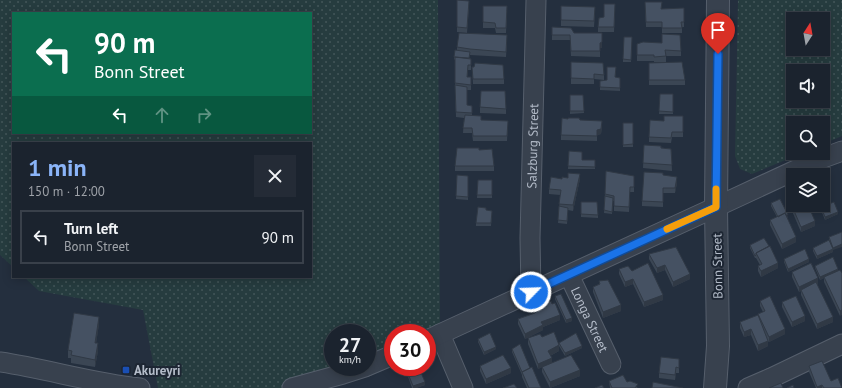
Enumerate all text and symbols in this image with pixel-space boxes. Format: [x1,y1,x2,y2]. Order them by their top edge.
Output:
north arrow [786,12,830,56]
map controls [786,12,830,212]
pin [701,13,735,54]
icon: arrive [707,19,729,41]
text: 90 m [94,24,155,61]
icon: left [28,28,80,80]
text: Bonn Street [94,60,185,83]
button: sound [786,64,830,108]
street label: Salzburg Street [523,103,542,189]
icon: left [109,104,131,126]
icon: ahead [151,104,173,126]
icon: right [193,104,215,126]
button: search [786,116,830,160]
text: 1 min [28,152,87,183]
button: close [254,155,296,197]
button: layers [786,168,830,212]
text: 150 m · 12:00 [28,183,105,200]
text: Turn left [64,219,118,238]
icon: left [30,226,52,248]
text: 90 m [261,228,294,247]
street label: Bonn Street [708,233,727,299]
text: Bonn Street [64,238,129,255]
position arrow [510,271,552,313]
street label: Longa Street [567,284,612,355]
speed limit sign: 30 [384,324,436,376]
text: 27 [339,332,361,358]
text: km/h [339,353,361,366]
place label: Akureyri [134,362,181,379]
marker: Akureyri [121,365,131,375]

